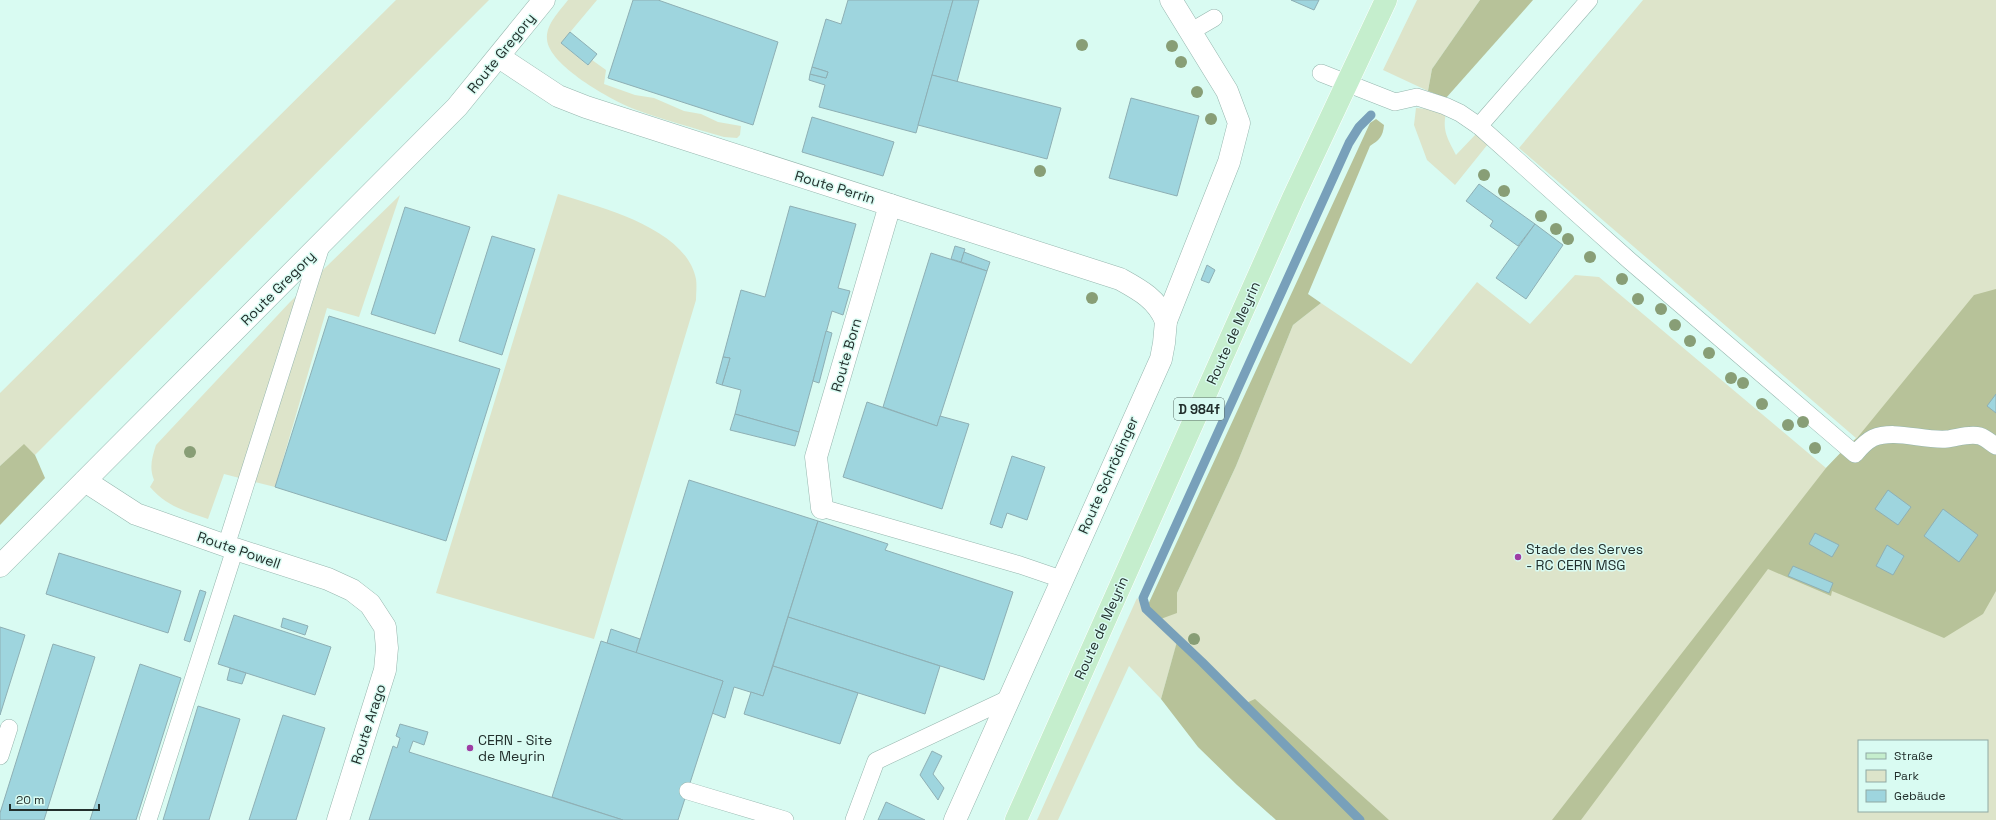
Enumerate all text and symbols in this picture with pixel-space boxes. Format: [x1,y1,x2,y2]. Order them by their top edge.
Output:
street label: Route Gregory [463,9,539,97]
street label: Route Perrin [793,166,877,208]
street label: Route Gregory [237,247,319,329]
street label: Route de Meyrin [1202,279,1264,387]
street label: Route Born [827,316,865,394]
road number: D 984f [1174,398,1224,420]
street label: Route Schrödinger [1074,413,1142,537]
street label: Route Powell [195,527,283,573]
place label: Stade des Serves - RC CERN MSG [1526,540,1643,574]
marker: Stade des Serves - RC CERN MSG [1513,552,1523,562]
street label: Route de Meyrin [1070,574,1132,682]
street label: Route Arago [347,682,389,766]
place label: CERN - Site de Meyrin [478,731,552,765]
legend [1858,740,1988,812]
marker: CERN - Site de Meyrin [465,743,475,753]
text: Straße [1894,748,1933,764]
text: Park [1894,768,1919,784]
scale bar [10,786,99,812]
text: Gebäude [1894,788,1946,804]
text: 20 m [16,792,44,808]

